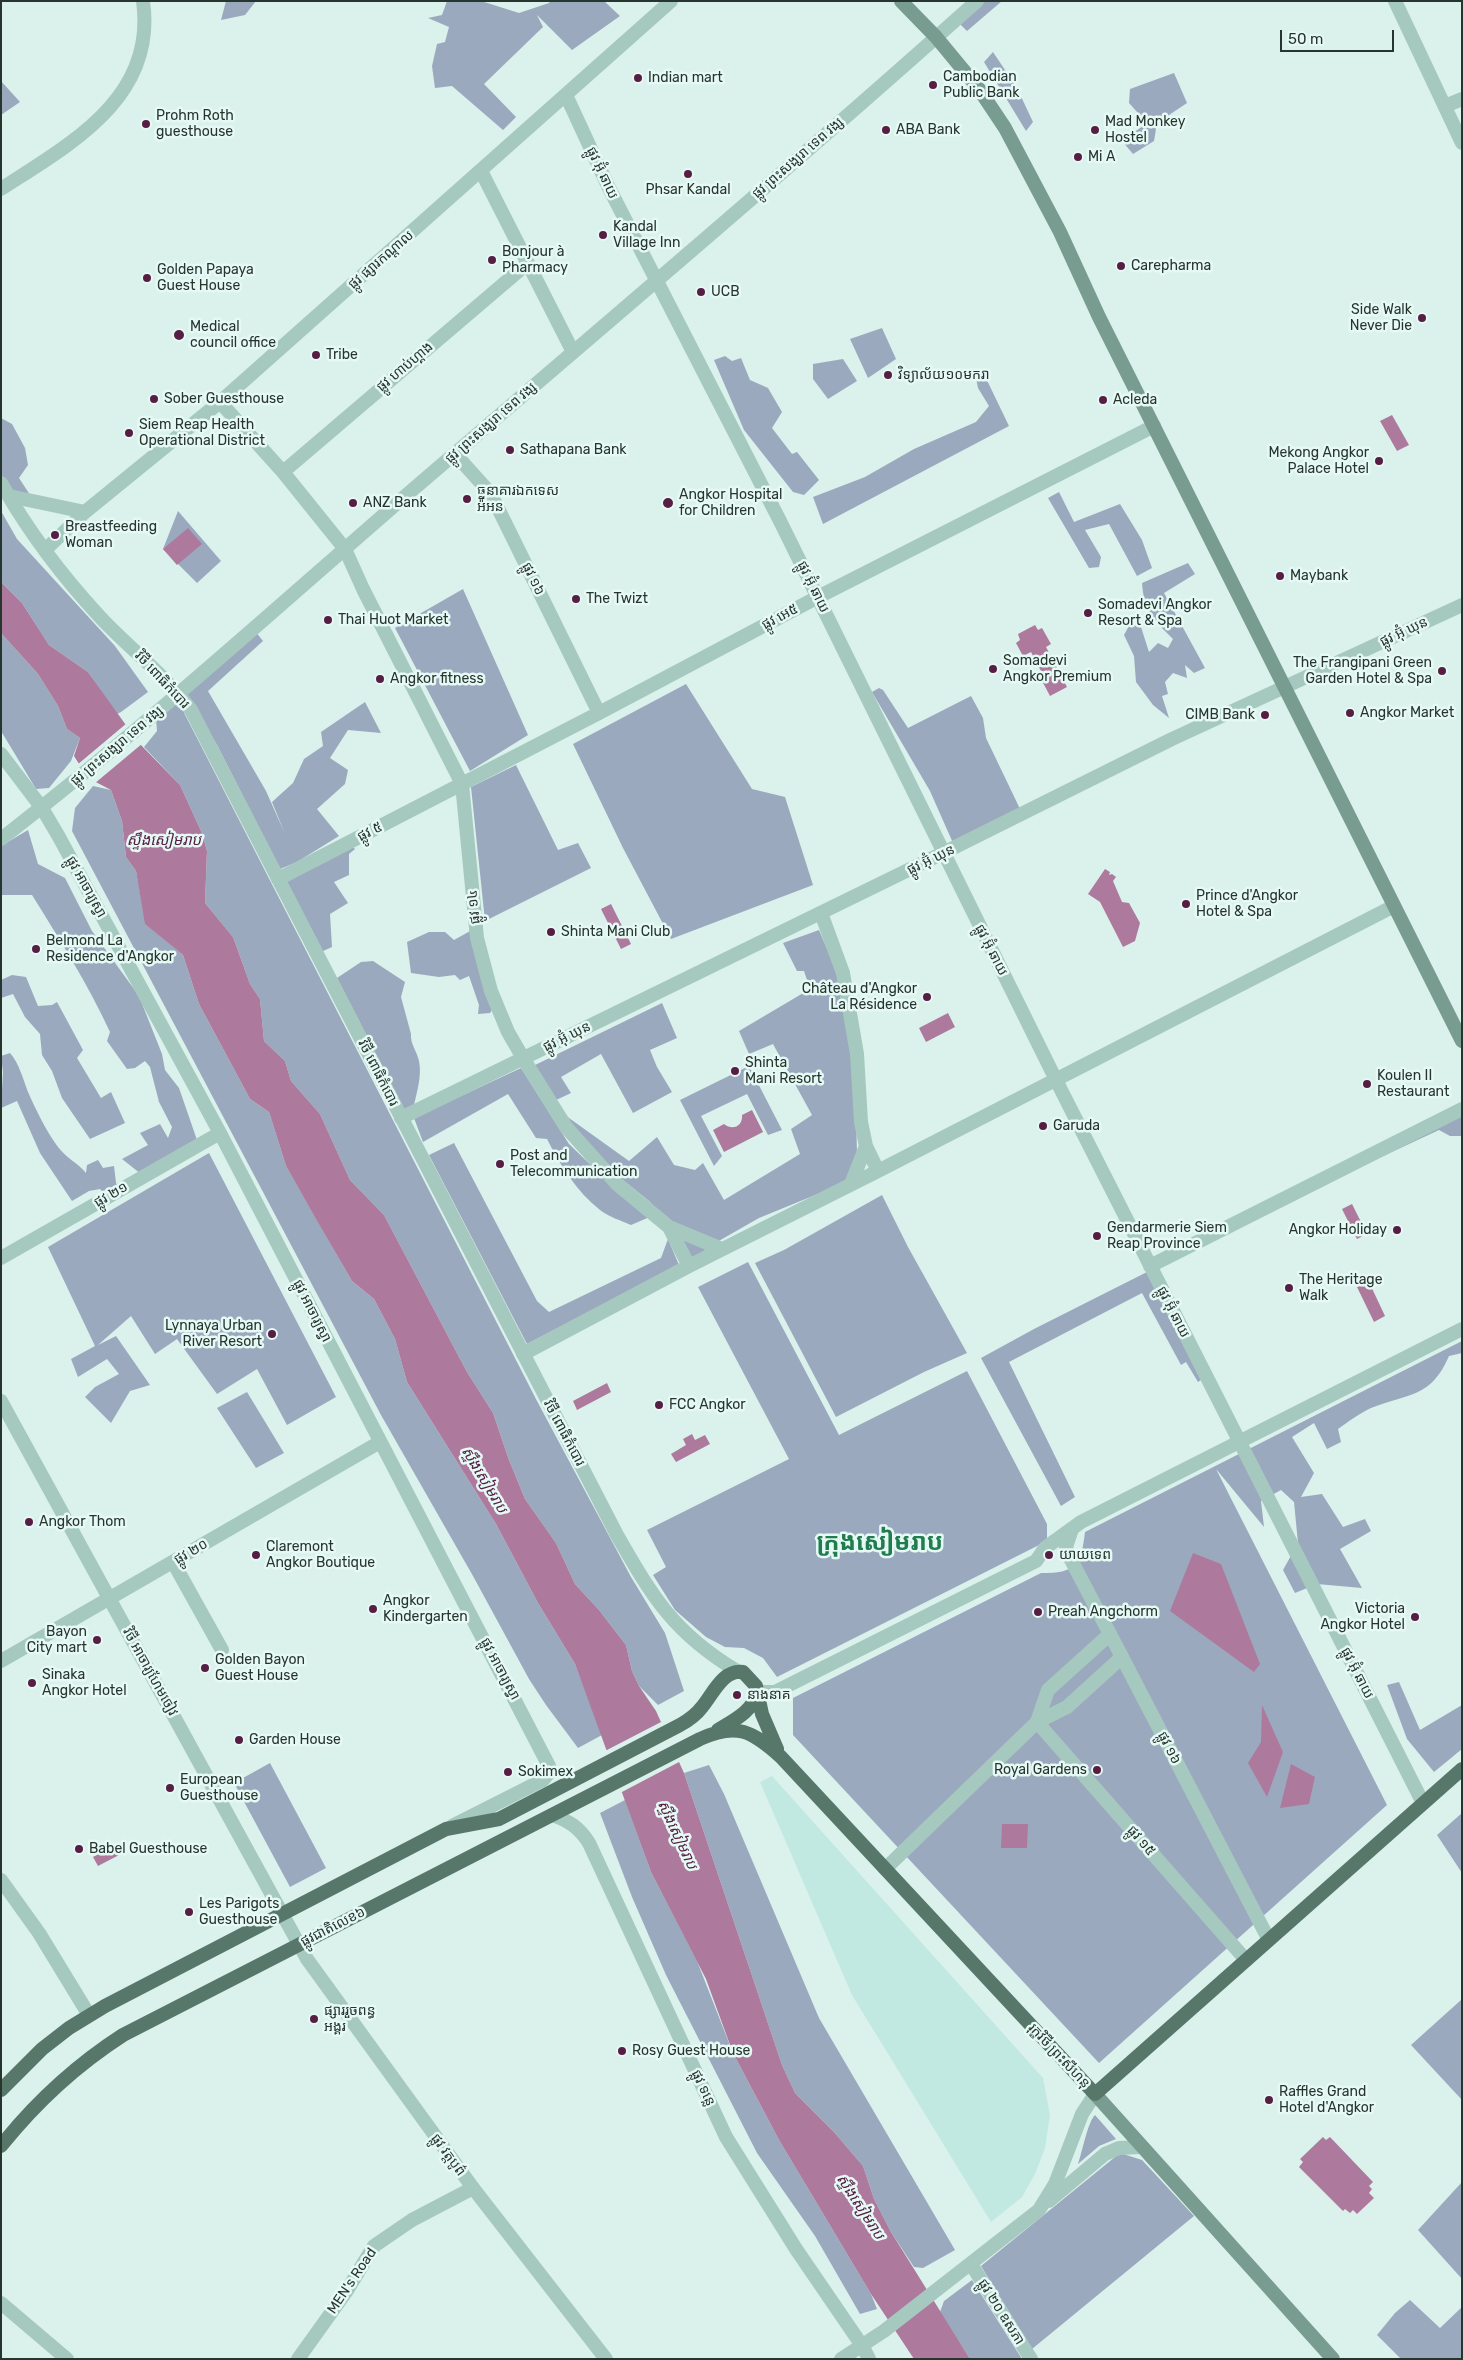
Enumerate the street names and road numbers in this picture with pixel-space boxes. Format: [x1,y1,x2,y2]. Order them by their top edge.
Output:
street label: ផ្លូវ ព្រះសង្ឃរា ទេព វង្ស [749,114,847,202]
street label: ផ្លូវ អ៊ុំ ឆាយ [583,144,621,202]
street label: ផ្លូវ ផ្សារកណ្តាល [345,227,417,293]
street label: ផ្លូវ ហាប់ហ្គាង [373,338,437,396]
street label: ផ្លូវ ព្រះសង្ឃរា ទេព វង្ស [442,379,540,467]
street label: ផ្លូវ អ៊ុំ ឆាយ [793,558,833,616]
street label: ផ្លូវ ១៦ [518,560,548,598]
street label: ផ្លូវ អេ៥ [759,600,801,634]
street label: ផ្លូវ អ៊ុំ ឃុន [1377,614,1431,650]
street label: វិថី ពោធិកំបោរ [131,648,193,712]
street label: ផ្លូវ ព្រះសង្ឃរា ទេព វង្ស [67,702,167,790]
street label: ផ្លូវ ៥ [355,819,385,845]
street label: ផ្លូវ អ៊ុំ ឃុន [904,841,958,879]
street label: ផ្លូវ អាចារ្យស្វា [62,853,110,921]
street label: ផ្លូវ ១៤ [464,889,484,925]
street label: ផ្លូវ អ៊ុំ ឆាយ [971,921,1011,979]
street label: ផ្លូវ អ៊ុំ ឃុន [540,1018,594,1056]
street label: វិថី ពោធិកំបោរ [354,1037,402,1109]
street label: ផ្លូវ ២១ [91,1179,131,1211]
street label: ផ្លូវ អាចារ្យស្វា [289,1277,335,1345]
street label: ផ្លូវ អ៊ុំ ឆាយ [1153,1283,1193,1341]
street label: វិថី ពោធិកំបោរ [540,1397,588,1469]
street label: ផ្លូវ ២០ [171,1536,211,1568]
street label: វិថី អាចារ្យហែមចៀវ [119,1625,181,1719]
street label: ផ្លូវ អាចារ្យស្វា [477,1635,523,1703]
street label: ផ្លូវ អ៊ុំ ឆាយ [1337,1644,1377,1702]
street label: ផ្លូវ ១៦ [1154,1729,1184,1767]
street label: ផ្លូវ ១៥ [1123,1822,1159,1860]
street label: ផ្លូវជាតិលេខ៦ [298,1904,368,1950]
street label: រុក្ខវិថី ព្រះសីហនុ [1025,2020,1093,2092]
street label: ផ្លូវ ទន្លេ [687,2067,719,2109]
street label: ផ្លូវ វត្តបូព៌ [427,2131,469,2179]
street label: MEN's Road [324,2245,380,2317]
street label: ផ្លូវ ២០ ឧសភា [974,2276,1028,2348]

